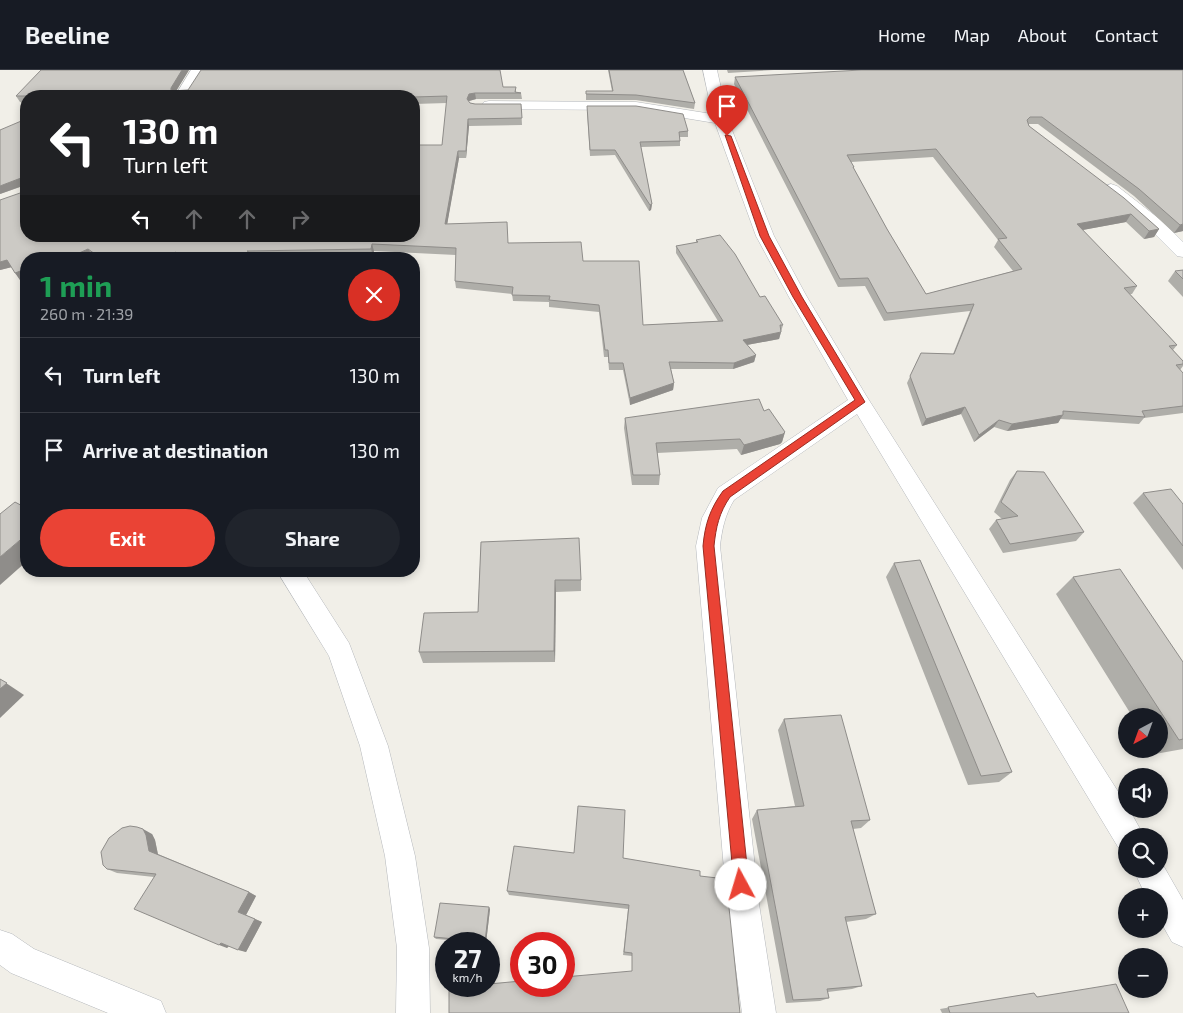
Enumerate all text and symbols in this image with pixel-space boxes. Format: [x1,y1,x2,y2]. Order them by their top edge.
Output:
text: Beeline [25,20,110,49]
text: Home [878,24,926,46]
text: Map [954,24,990,46]
text: About [1018,24,1067,46]
text: Contact [1095,24,1158,46]
pin [706,85,748,136]
icon: arrive [713,92,741,120]
text: 130 m [123,109,218,151]
icon: left [40,110,105,175]
text: Turn left [123,151,208,177]
icon: left [127,205,155,233]
icon: ahead [180,205,208,233]
icon: ahead [233,205,261,233]
icon: right [286,205,314,233]
text: 1 min [40,267,112,303]
button: close [348,269,400,321]
text: 260 m · 21:39 [40,304,133,323]
icon: left [40,361,68,389]
text: Turn left [83,364,160,387]
text: 130 m [350,364,400,387]
icon: arrive [40,436,68,464]
text: Arrive at destination [83,439,268,462]
text: 130 m [350,439,400,462]
button: Exit [40,509,215,567]
button: Share [225,509,400,567]
north arrow [1118,708,1168,758]
map controls [1118,708,1168,998]
button: sound [1118,768,1168,818]
button: search [1118,828,1168,878]
position arrow [714,858,766,910]
button: + [1118,888,1168,938]
speed limit sign: 30 [510,932,575,997]
text: 27 [454,943,481,973]
button: − [1118,948,1168,998]
text: km/h [453,970,482,984]

